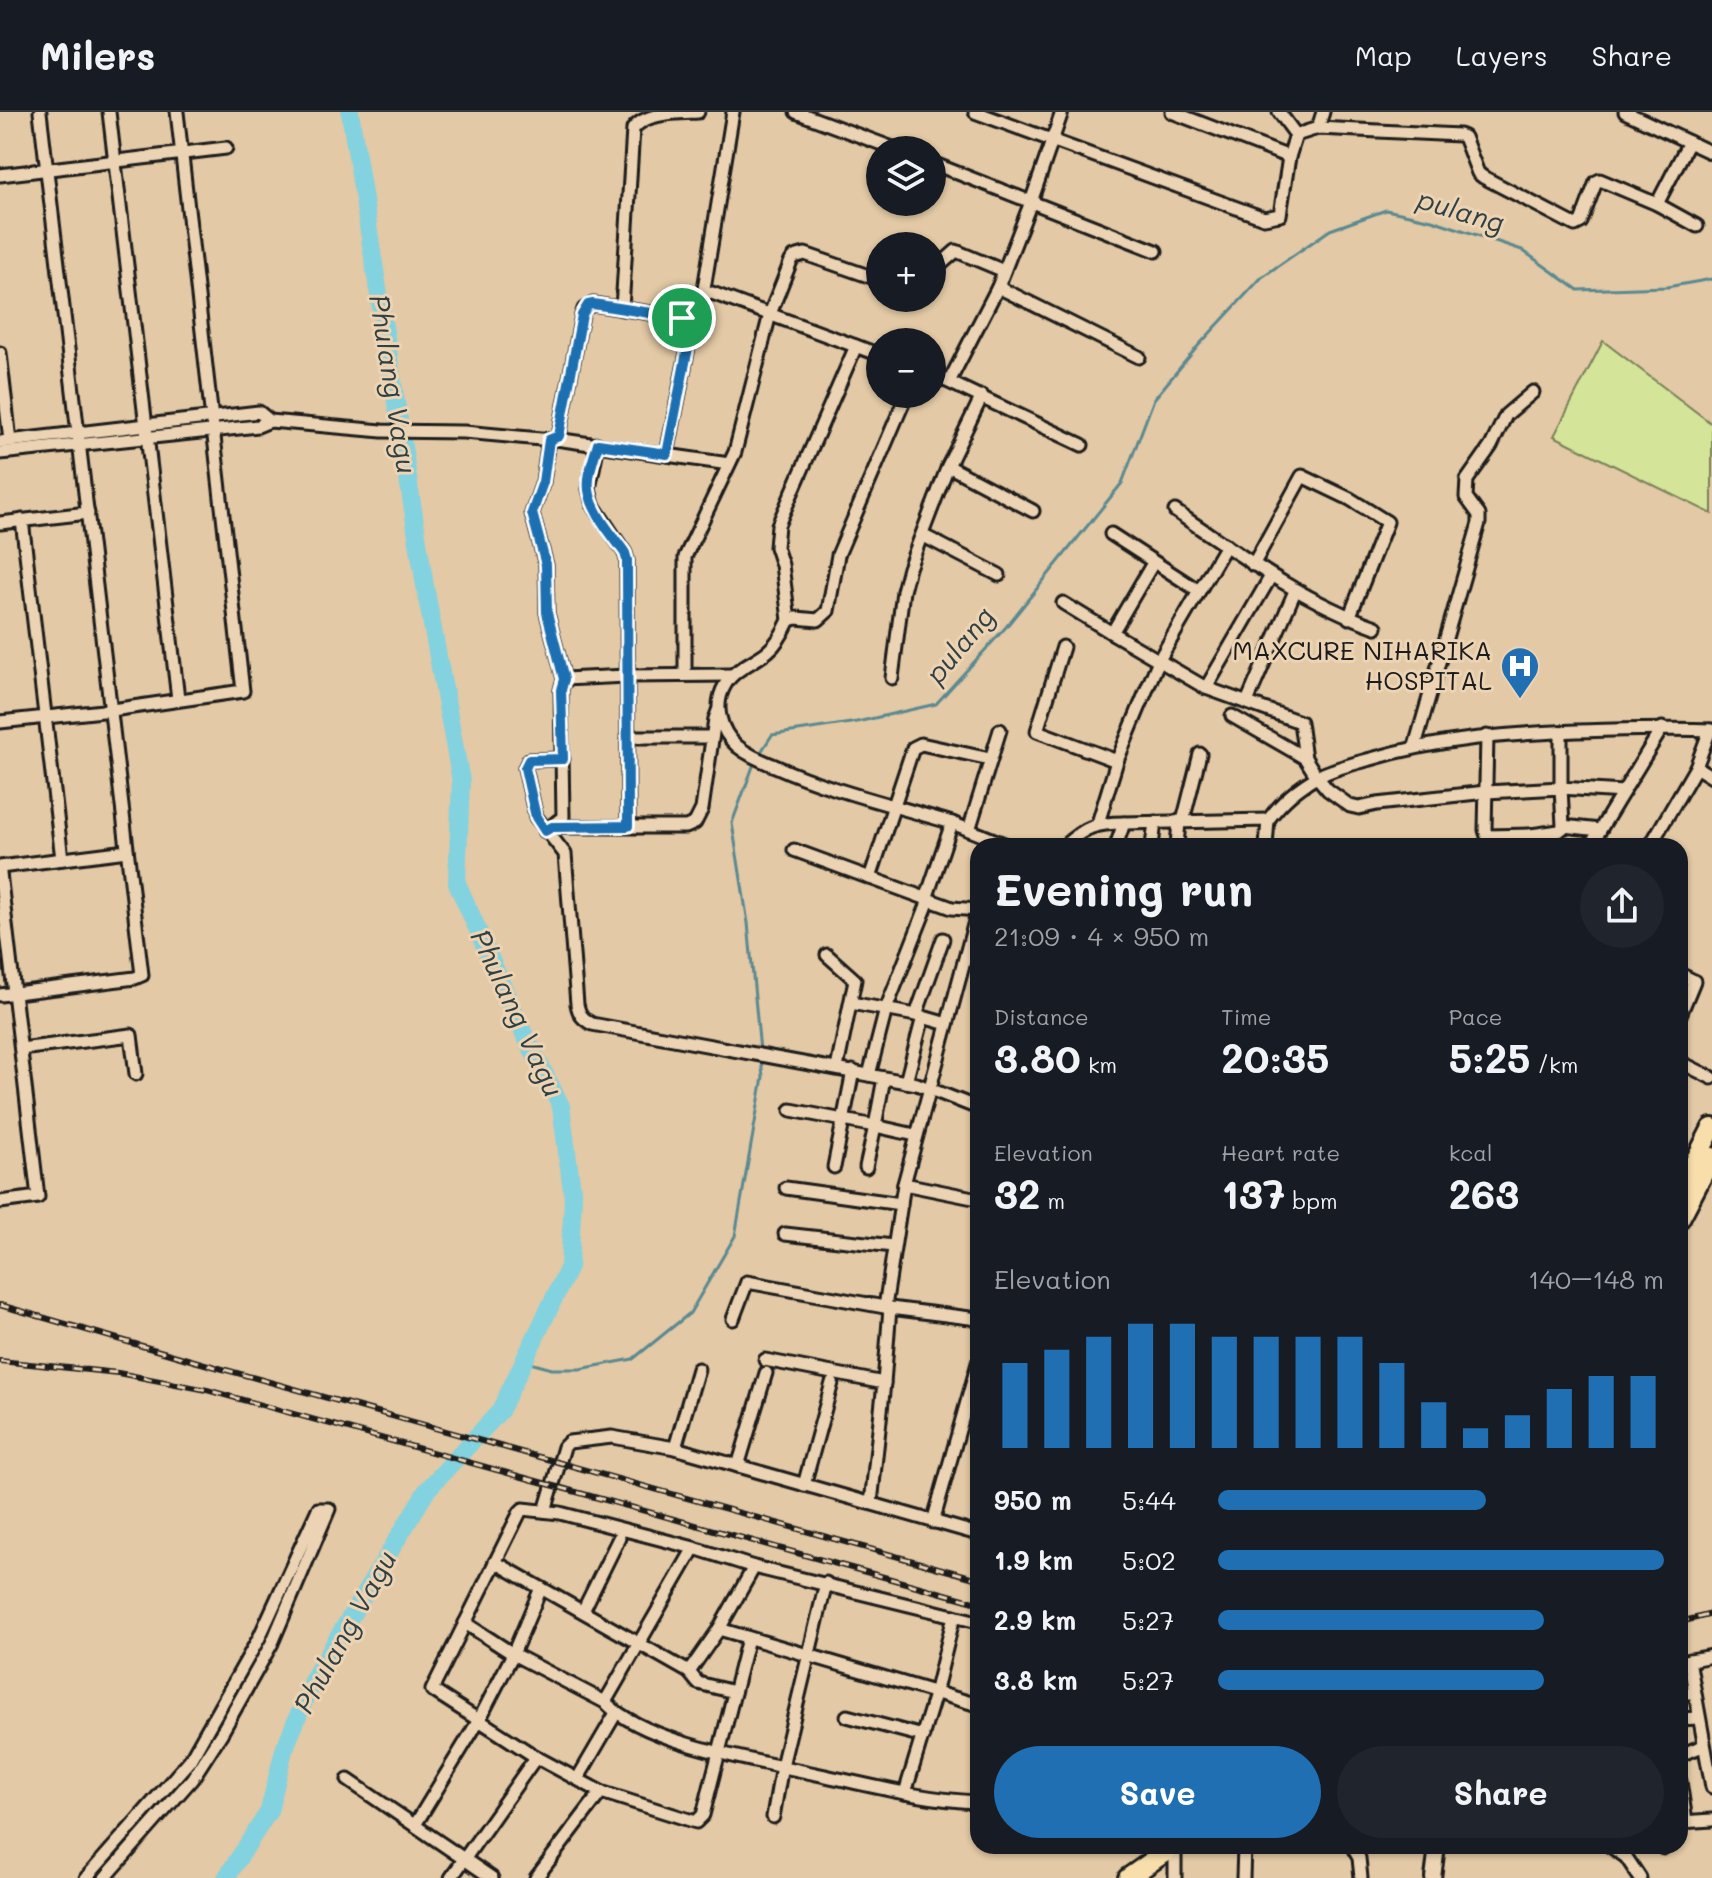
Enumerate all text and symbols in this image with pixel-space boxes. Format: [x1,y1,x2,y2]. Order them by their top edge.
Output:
text: Milers [40,30,155,80]
text: Map [1355,37,1412,73]
text: Layers [1456,37,1548,73]
text: Share [1592,37,1672,73]
map controls [866,136,946,408]
button: layers [866,136,946,216]
water label: pulang [1413,180,1509,240]
button: + [866,232,946,312]
pin [648,284,716,352]
water label: Phulang Vagu [362,292,426,476]
icon: arrive [660,296,704,340]
button: − [866,328,946,408]
water label: pulang [916,599,1002,691]
place label: MAXCURE NIHARIKA HOSPITAL [1232,633,1492,697]
hospital icon: MAXCURE NIHARIKA HOSPITAL [1499,645,1541,700]
text: Evening run [994,860,1253,917]
button: share [1580,864,1664,948]
text: 21:09 · 4 × 950 m [994,919,1209,953]
water label: Phulang Vagu [463,923,572,1102]
text: Distance [994,1002,1089,1031]
text: Time [1221,1002,1271,1031]
text: Pace [1449,1002,1502,1031]
text: 3.80 [994,1031,1081,1083]
text: 20:35 [1221,1031,1329,1083]
text: 5:25 [1449,1031,1530,1083]
text: km [1081,1050,1117,1079]
text: /km [1530,1050,1578,1079]
text: Elevation [994,1138,1093,1167]
text: Heart rate [1221,1138,1340,1167]
text: kcal [1449,1138,1493,1167]
text: 32 [994,1167,1040,1219]
text: 137 [1221,1167,1285,1219]
text: 263 [1449,1167,1519,1219]
text: m [1040,1186,1065,1215]
text: bpm [1285,1186,1338,1215]
text: Elevation [994,1262,1111,1296]
text: 140–148 m [1528,1262,1664,1296]
text: 950 m [994,1483,1072,1517]
text: 5:44 [1122,1483,1176,1517]
text: 1.9 km [994,1543,1073,1577]
text: 5:02 [1122,1543,1176,1577]
water label: Phulang Vagu [284,1544,404,1719]
text: 2.9 km [994,1603,1076,1637]
text: 5:27 [1122,1603,1174,1637]
text: 3.8 km [994,1663,1078,1697]
text: 5:27 [1122,1663,1174,1697]
button: Save [994,1746,1321,1838]
button: Share [1337,1746,1664,1838]

